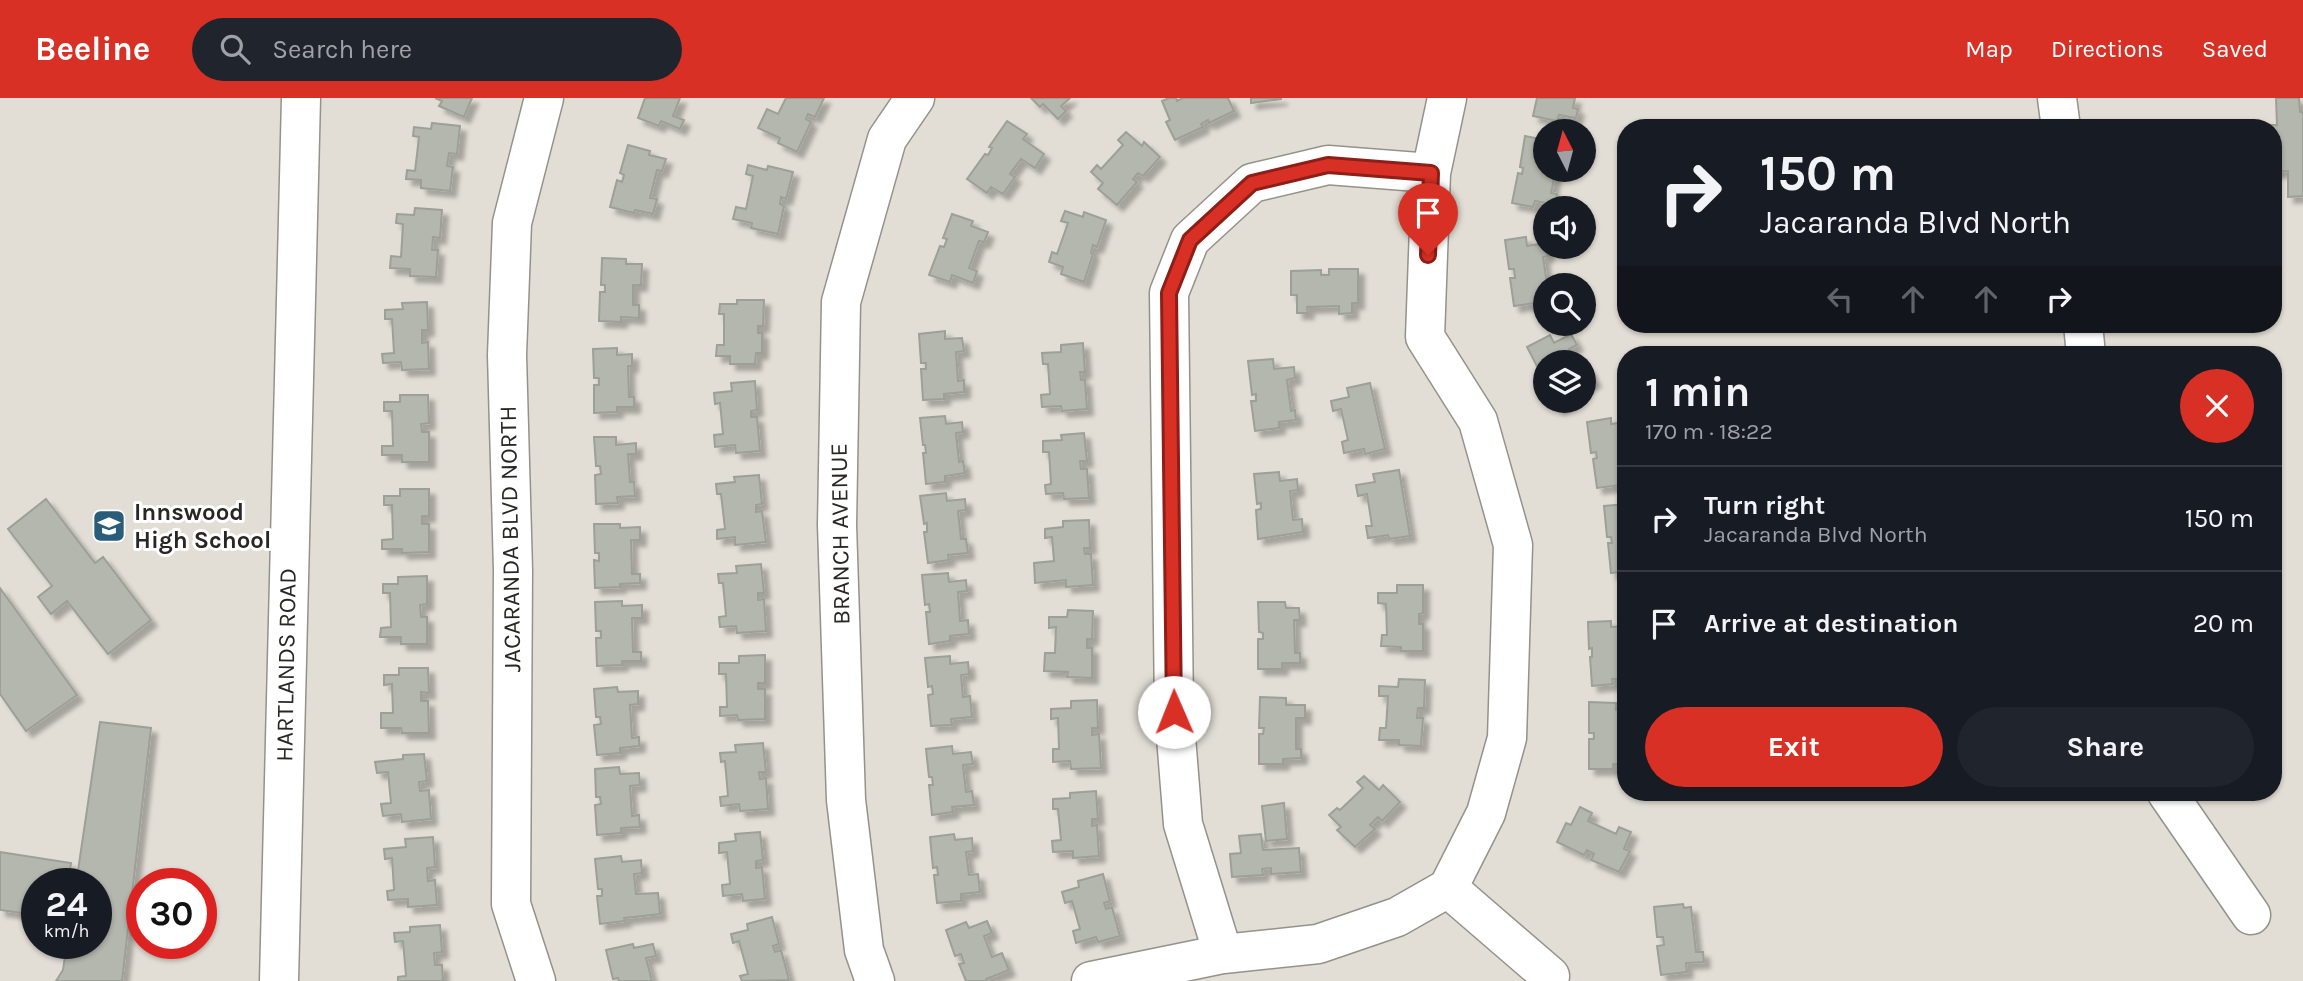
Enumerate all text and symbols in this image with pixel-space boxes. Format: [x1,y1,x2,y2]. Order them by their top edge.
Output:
search box [192,18,682,81]
text: Beeline [35,30,150,68]
icon: search [216,30,254,68]
text: Search here [272,34,412,65]
text: Map [1965,35,2013,63]
text: Directions [2051,35,2164,63]
text: Saved [2202,35,2268,63]
north arrow [1533,119,1596,182]
map controls [1533,119,1596,413]
text: 150 m [1760,145,1896,202]
icon: right [1645,147,1736,238]
pin [1398,183,1458,255]
icon: arrive [1409,194,1447,232]
button: sound [1533,196,1596,259]
text: Jacaranda Blvd North [1760,204,2071,241]
button: search [1533,273,1596,336]
icon: left [1821,280,1859,318]
icon: ahead [1894,280,1932,318]
icon: ahead [1967,280,2005,318]
icon: right [2040,280,2078,318]
button: layers [1533,350,1596,413]
text: 1 min [1645,367,1750,417]
button: close [2180,369,2254,443]
street label: JACARANDA BLVD NORTH [494,405,526,673]
text: 170 m · 18:22 [1645,418,1773,445]
street label: BRANCH AVENUE [824,443,856,625]
text: Turn right [1704,490,1825,521]
place label: Innswood High School [134,498,271,554]
icon: right [1645,500,1683,538]
text: 150 m [2185,503,2254,534]
school or university icon: Innswood High School [90,507,128,545]
text: Jacaranda Blvd North [1704,521,1928,548]
street label: HARTLANDS ROAD [270,568,302,762]
icon: arrive [1645,605,1683,643]
text: Arrive at destination [1704,608,1958,639]
text: 20 m [2193,608,2254,639]
position arrow [1137,675,1211,749]
button: Exit [1645,707,1943,787]
button: Share [1957,707,2254,787]
speed limit sign: 30 [126,868,217,959]
text: 24 [46,884,88,925]
text: km/h [44,920,89,942]

